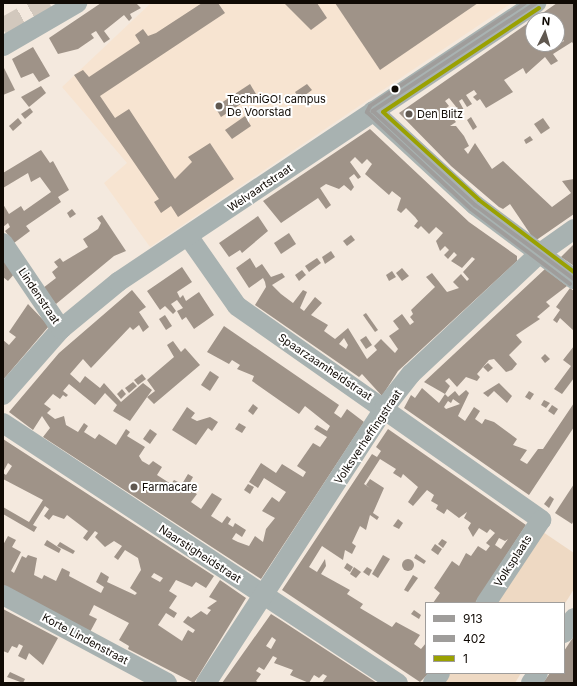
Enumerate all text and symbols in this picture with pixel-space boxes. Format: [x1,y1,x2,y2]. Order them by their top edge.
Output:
north arrow [525,12,565,52]
text: N [541,14,551,28]
unlabelled marker [390,84,400,94]
place label: TechniGO! campus De Voorstad [227,93,326,119]
marker: TechniGO! campus De Voorstad [214,101,224,111]
place label: Den Blitz [417,107,463,121]
marker: Den Blitz [404,109,414,119]
street label: Welvaartstraat [225,162,295,214]
street label: Lindenstraat [15,266,63,326]
street label: Spaarzaamheidstraat [276,331,374,403]
street label: Volksverheffingstraat [332,387,404,487]
place label: Farmacare [142,480,197,494]
marker: Farmacare [129,482,139,492]
street label: Naarstigheidstraat [156,522,244,586]
street label: Volksplaats [491,533,535,589]
legend [425,602,565,674]
street label: Korte Lindenstraat [40,611,130,667]
text: 913 [463,611,483,626]
text: 402 [463,631,486,646]
text: 1 [463,651,468,666]

